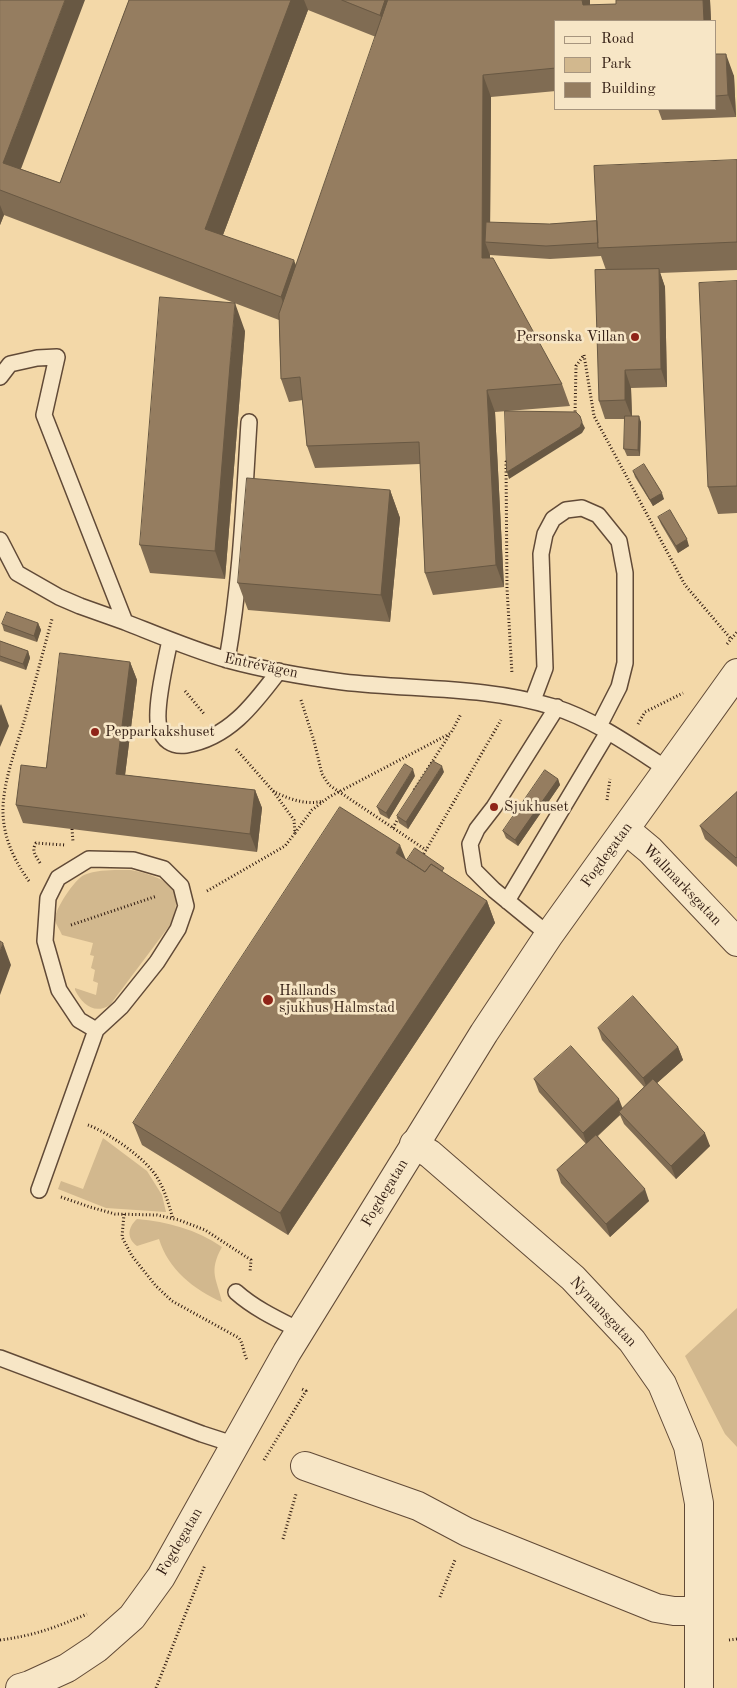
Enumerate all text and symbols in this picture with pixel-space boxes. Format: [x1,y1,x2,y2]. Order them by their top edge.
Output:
legend [554,20,717,110]
text: Road [601,32,634,47]
text: Park [601,57,632,72]
text: Building [601,82,656,97]
place label: Personska Villan [516,328,625,346]
marker: Personska Villan [629,331,641,343]
street label: Entrévägen [222,649,300,683]
place label: Pepparkakshuset [105,723,215,741]
marker: Pepparkakshuset [89,726,101,738]
place label: Sjukhuset [504,798,569,816]
marker: Sjukhuset [488,801,500,813]
street label: Fogdegatan [578,819,636,891]
street label: Wallmarksgatan [639,840,725,930]
place label: Hallands sjukhus Halmstad [279,982,395,1017]
marker: Hallands sjukhus Halmstad [261,993,275,1007]
street label: Fogdegatan [358,1156,412,1230]
street label: Nymansgatan [566,1273,640,1351]
street label: Fogdegatan [153,1505,207,1579]

